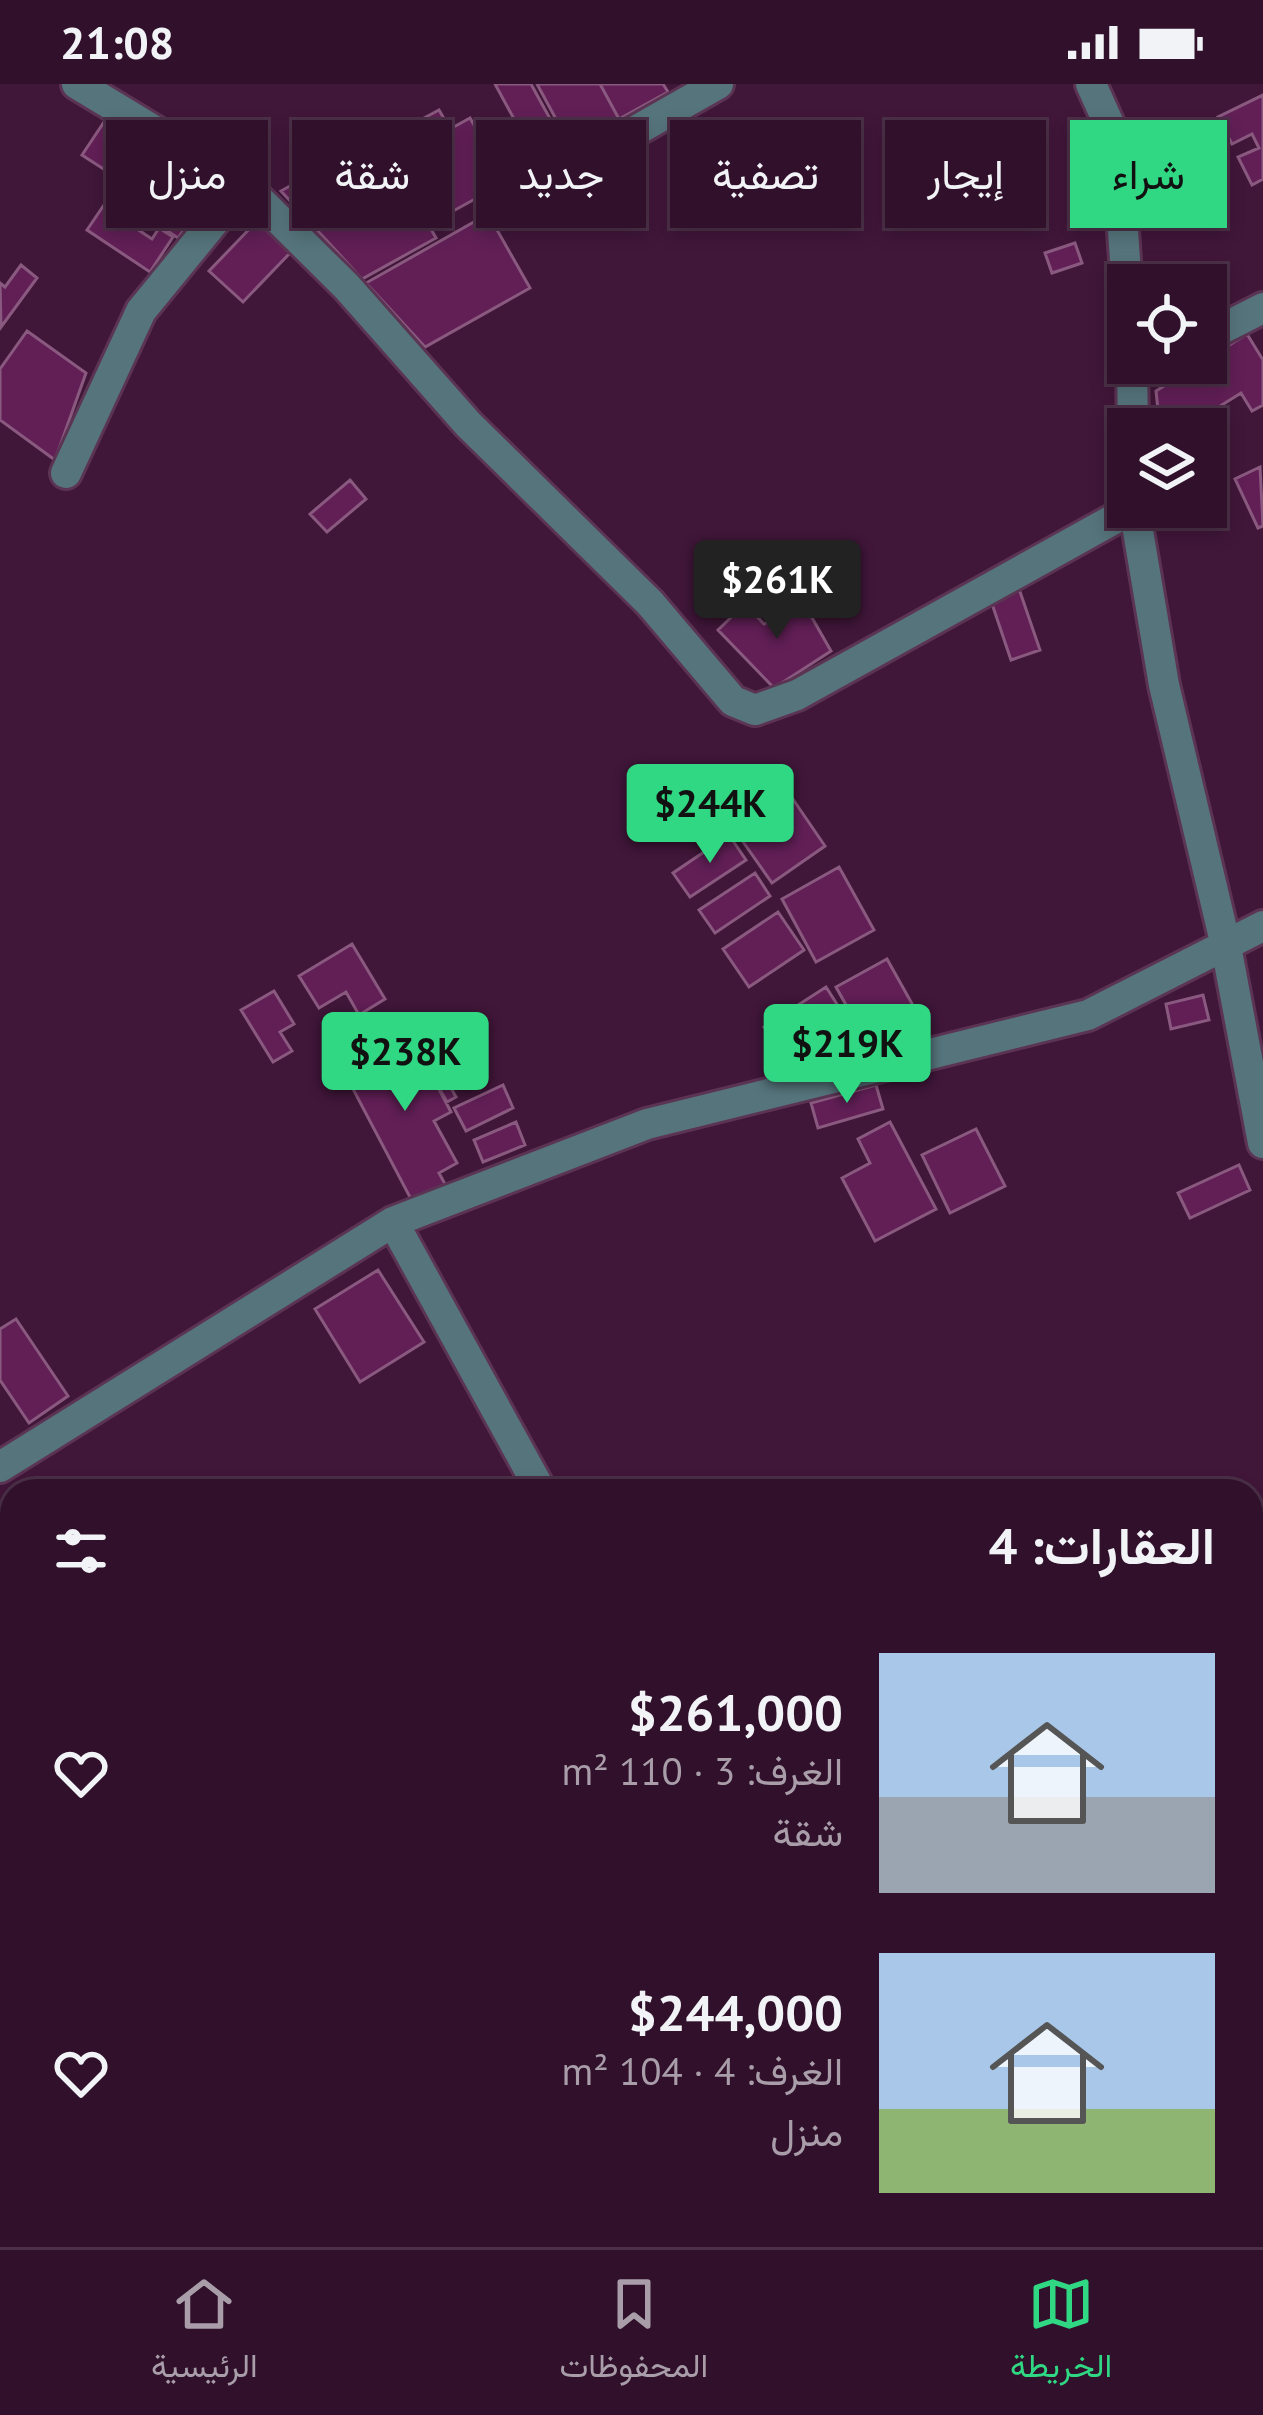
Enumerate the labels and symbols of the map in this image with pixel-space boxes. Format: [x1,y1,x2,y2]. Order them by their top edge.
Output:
pin: $261K [693,540,861,642]
pin: $244K [626,764,794,866]
pin: $219K [763,1004,931,1106]
pin: $238K [321,1012,489,1114]

